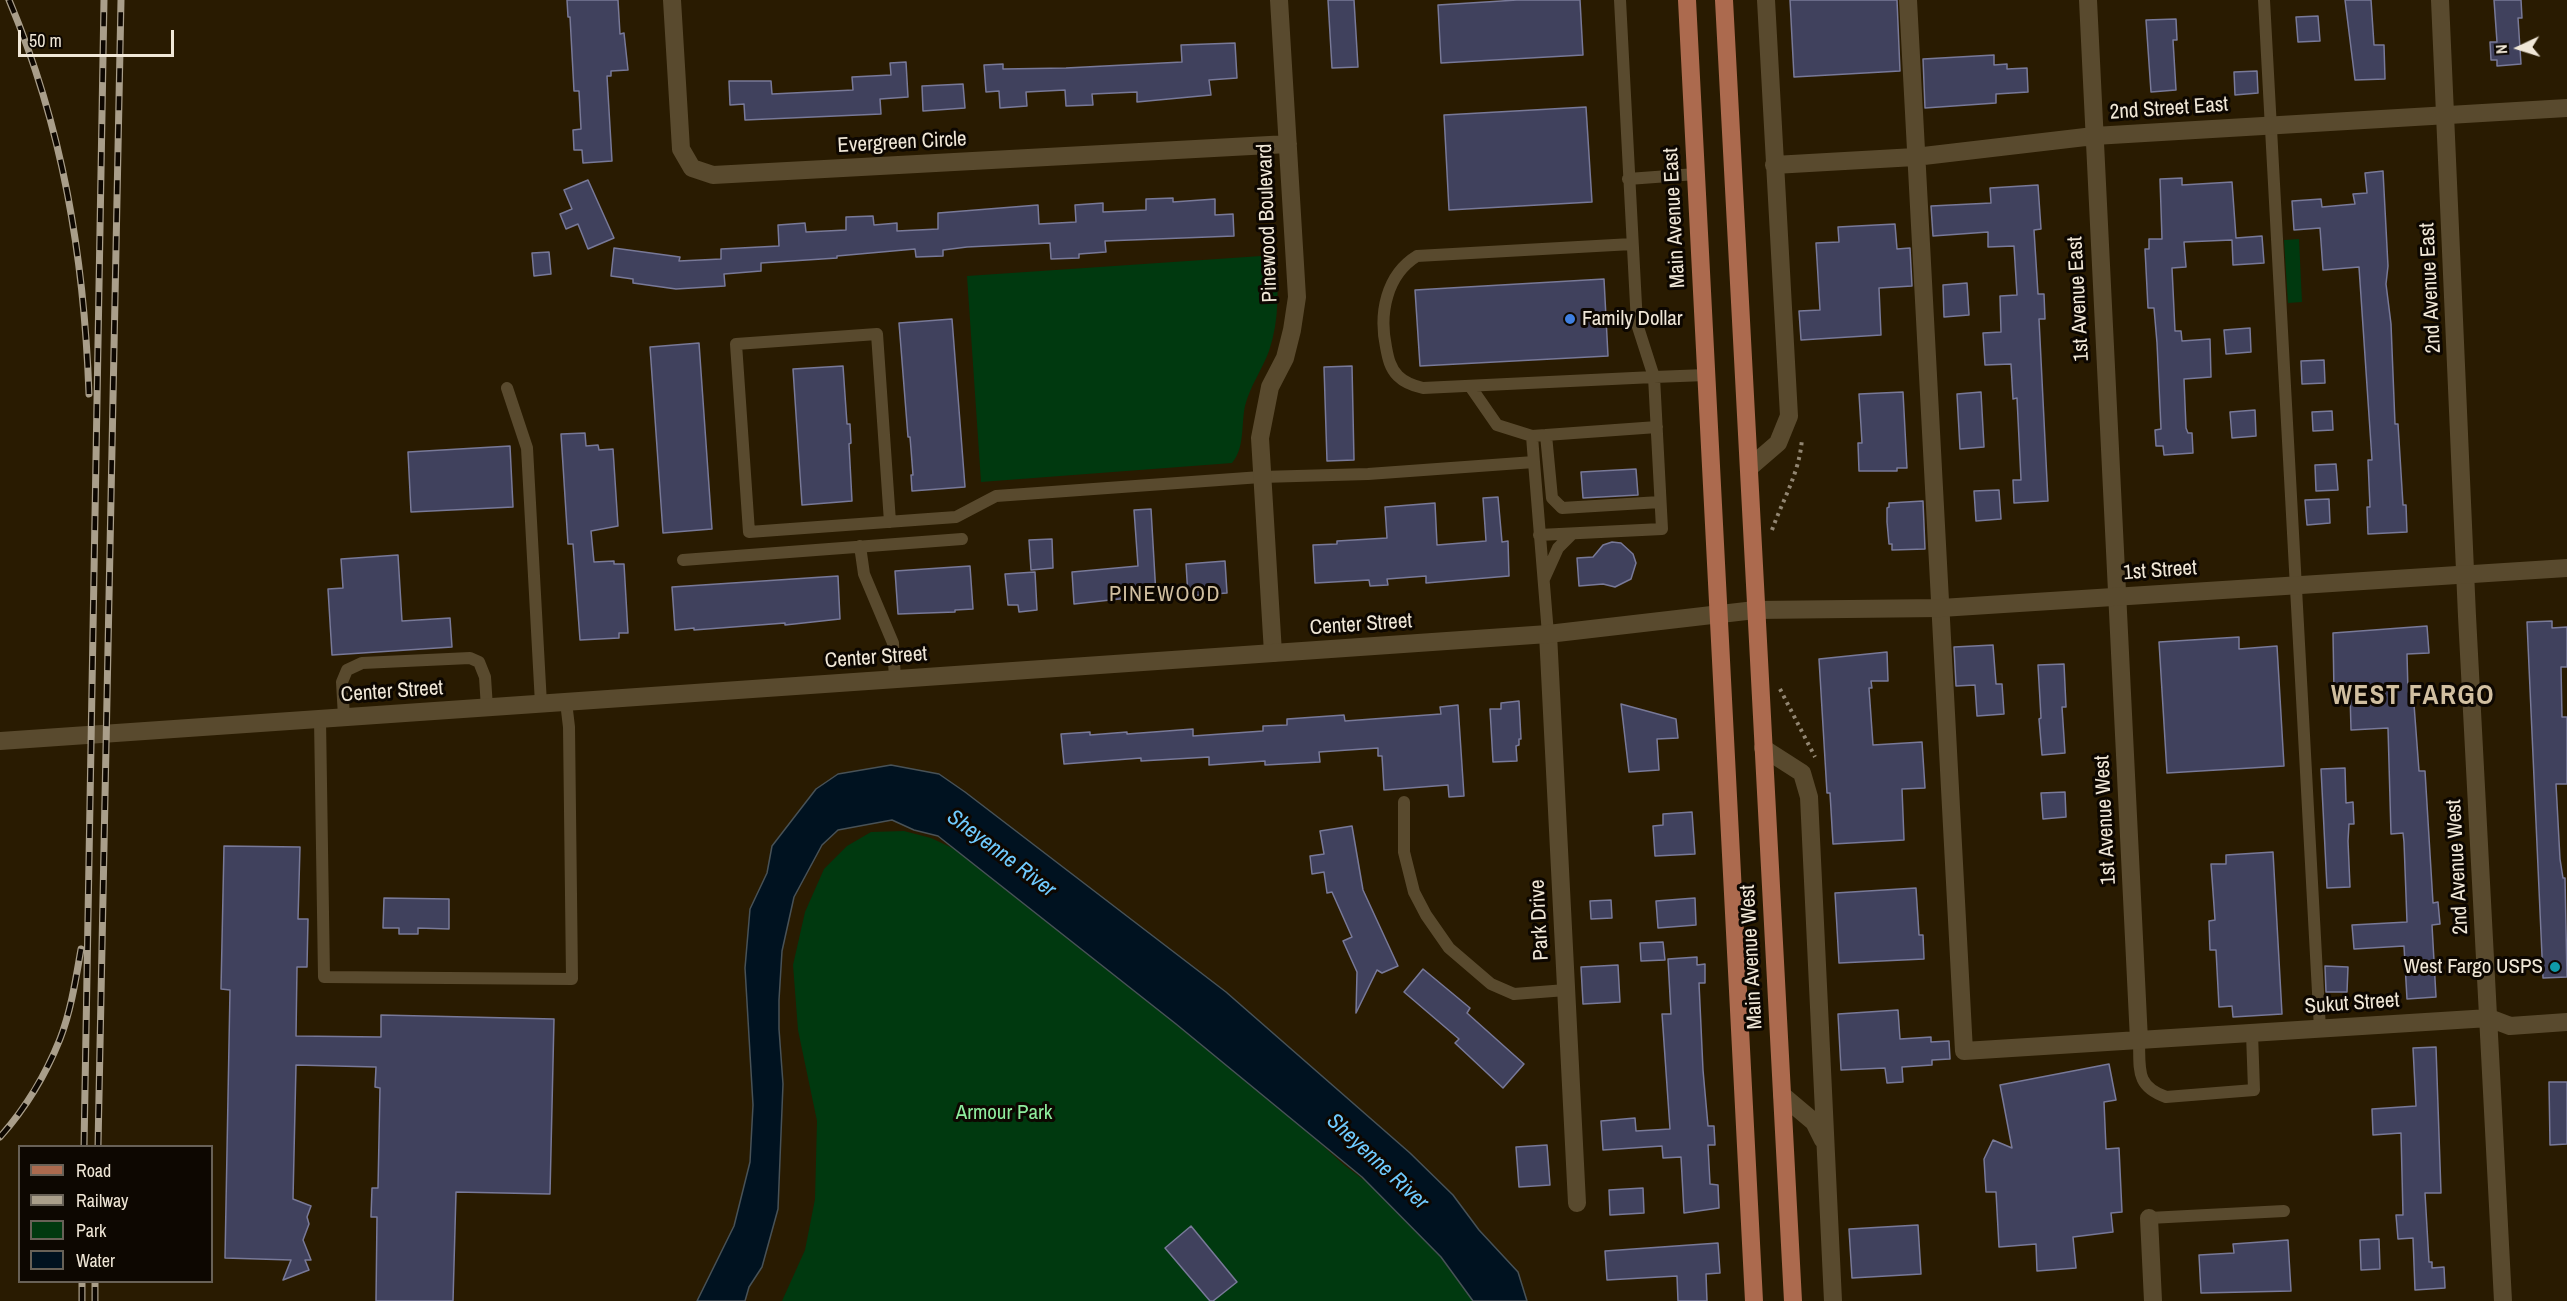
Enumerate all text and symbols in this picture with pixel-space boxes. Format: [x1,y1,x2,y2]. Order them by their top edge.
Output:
scale bar [21,18,177,56]
north arrow [2489,18,2549,78]
text: 50 m [29,28,62,53]
text: N [2490,44,2512,55]
street label: 2nd Street East [2109,92,2229,126]
street label: Evergreen Circle [837,127,967,159]
street label: Pinewood Boulevard [1253,143,1283,303]
street label: Main Avenue East [1659,147,1691,289]
street label: 2nd Avenue East [2415,222,2447,354]
street label: 1st Avenue East [2063,236,2095,362]
place label: Family Dollar [1582,306,1683,332]
marker: Family Dollar [1563,312,1577,326]
street label: 1st Street [2122,556,2198,586]
district label: PINEWOOD [1109,582,1221,608]
street label: Center Street [1309,609,1413,641]
street label: Center Street [824,642,928,674]
street label: Center Street [340,676,444,708]
district label: WEST FARGO [2331,681,2495,713]
street label: 1st Avenue West [2090,755,2122,885]
street label: 2nd Avenue West [2442,799,2474,935]
water label: Sheyenne River [941,805,1061,903]
street label: Park Drive [1525,879,1555,961]
street label: Main Avenue West [1736,884,1768,1030]
place label: West Fargo USPS [2403,954,2543,980]
marker: West Fargo USPS [2548,960,2562,974]
street label: Sukut Street [2304,988,2400,1020]
park label: Armour Park [956,1100,1052,1126]
water label: Sheyenne River [1321,1108,1433,1216]
legend [18,1145,213,1283]
text: Road [76,1158,111,1183]
text: Railway [76,1188,129,1213]
text: Park [76,1218,106,1243]
text: Water [76,1248,115,1273]

